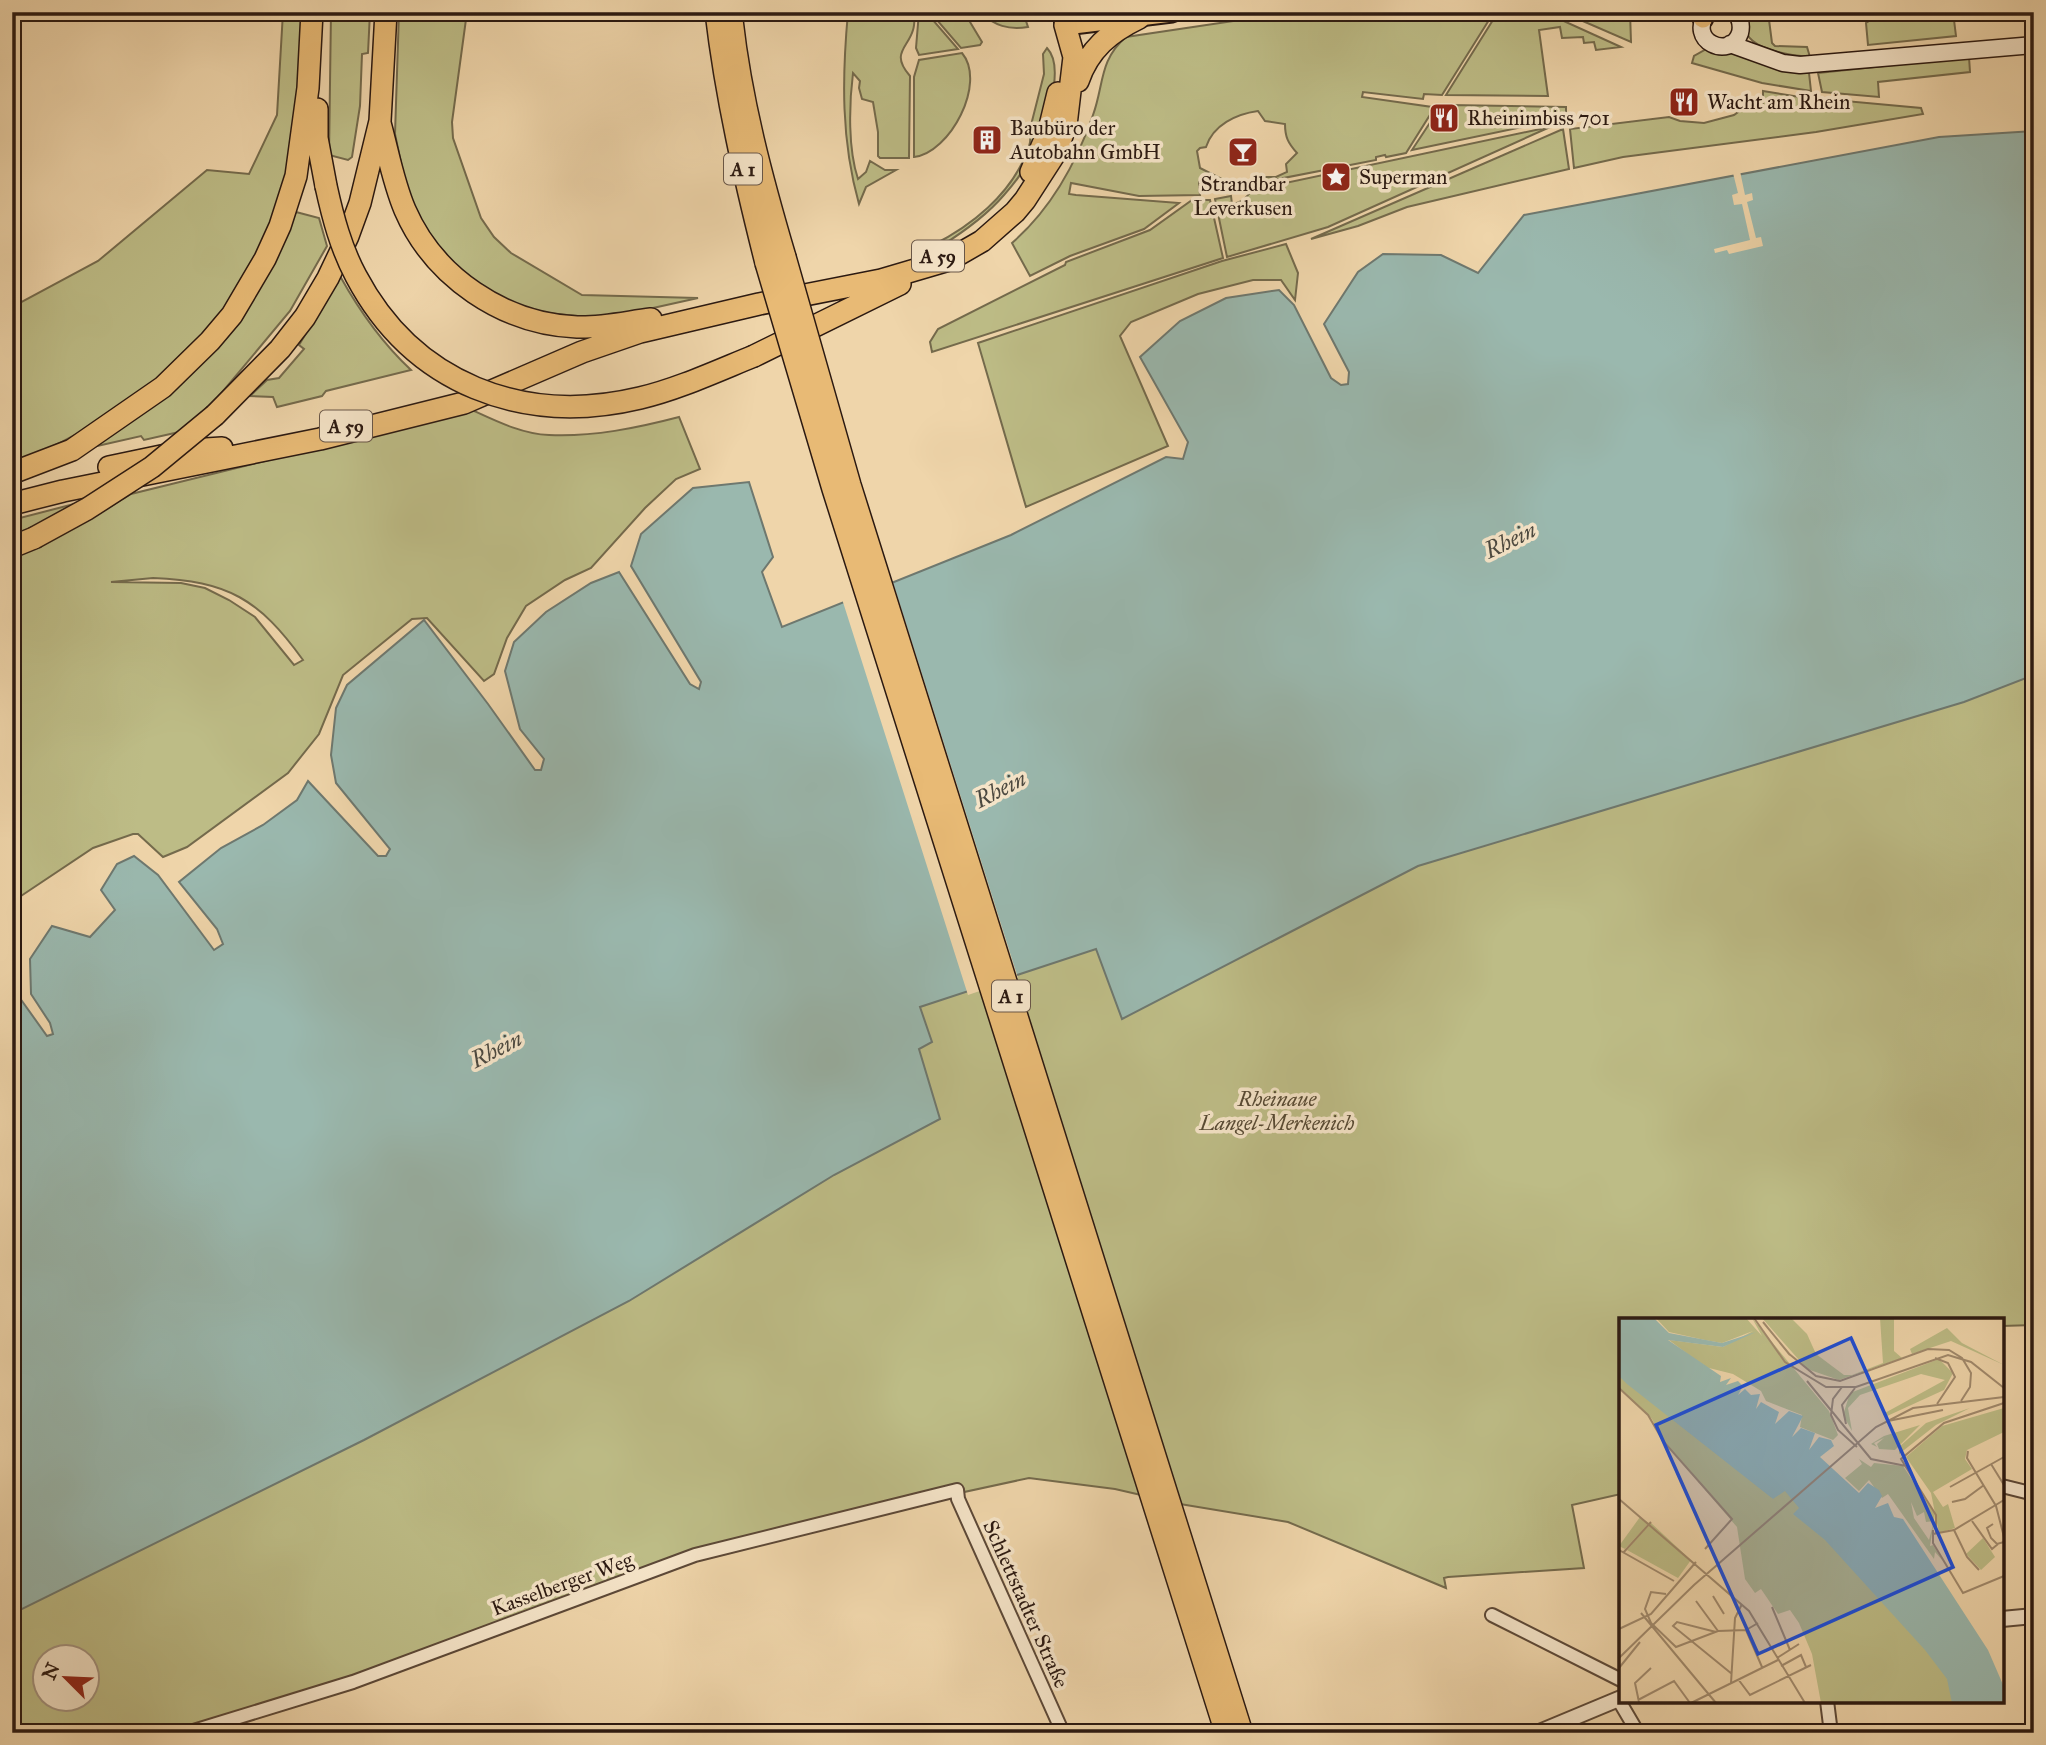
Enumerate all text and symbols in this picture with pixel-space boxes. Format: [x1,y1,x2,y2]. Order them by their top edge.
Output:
restaurant icon: Wacht am Rhein [1667,85,1701,119]
place label: Wacht am Rhein [1707,89,1850,115]
restaurant icon: Rheinimbiss 701 [1427,101,1461,135]
place label: Rheinimbiss 701 [1467,105,1610,131]
place label: Baubüro der Autobahn GmbH [1009,115,1161,165]
building icon: Baubüro der Autobahn GmbH [970,123,1004,157]
bar icon: Strandbar Leverkusen [1226,135,1260,169]
road number: A 1 [724,154,762,184]
place icon: Superman [1319,160,1353,194]
place label: Superman [1359,164,1447,190]
place label: Strandbar Leverkusen [1193,171,1293,221]
road number: A 59 [912,240,964,272]
road number: A 59 [320,410,372,442]
water label: Rhein [1479,516,1541,565]
water label: Rhein [969,764,1031,814]
road number: A 1 [992,980,1030,1012]
water label: Rhein [465,1024,527,1074]
park label: Rheinaue Langel-Merkenich [1199,1086,1355,1136]
inset map [1619,1318,2004,1703]
street label: Schlettstadter Straße [977,1516,1075,1692]
street label: Kasselberger Weg [488,1546,637,1622]
north arrow [32,1644,102,1714]
text: N [37,1659,65,1683]

